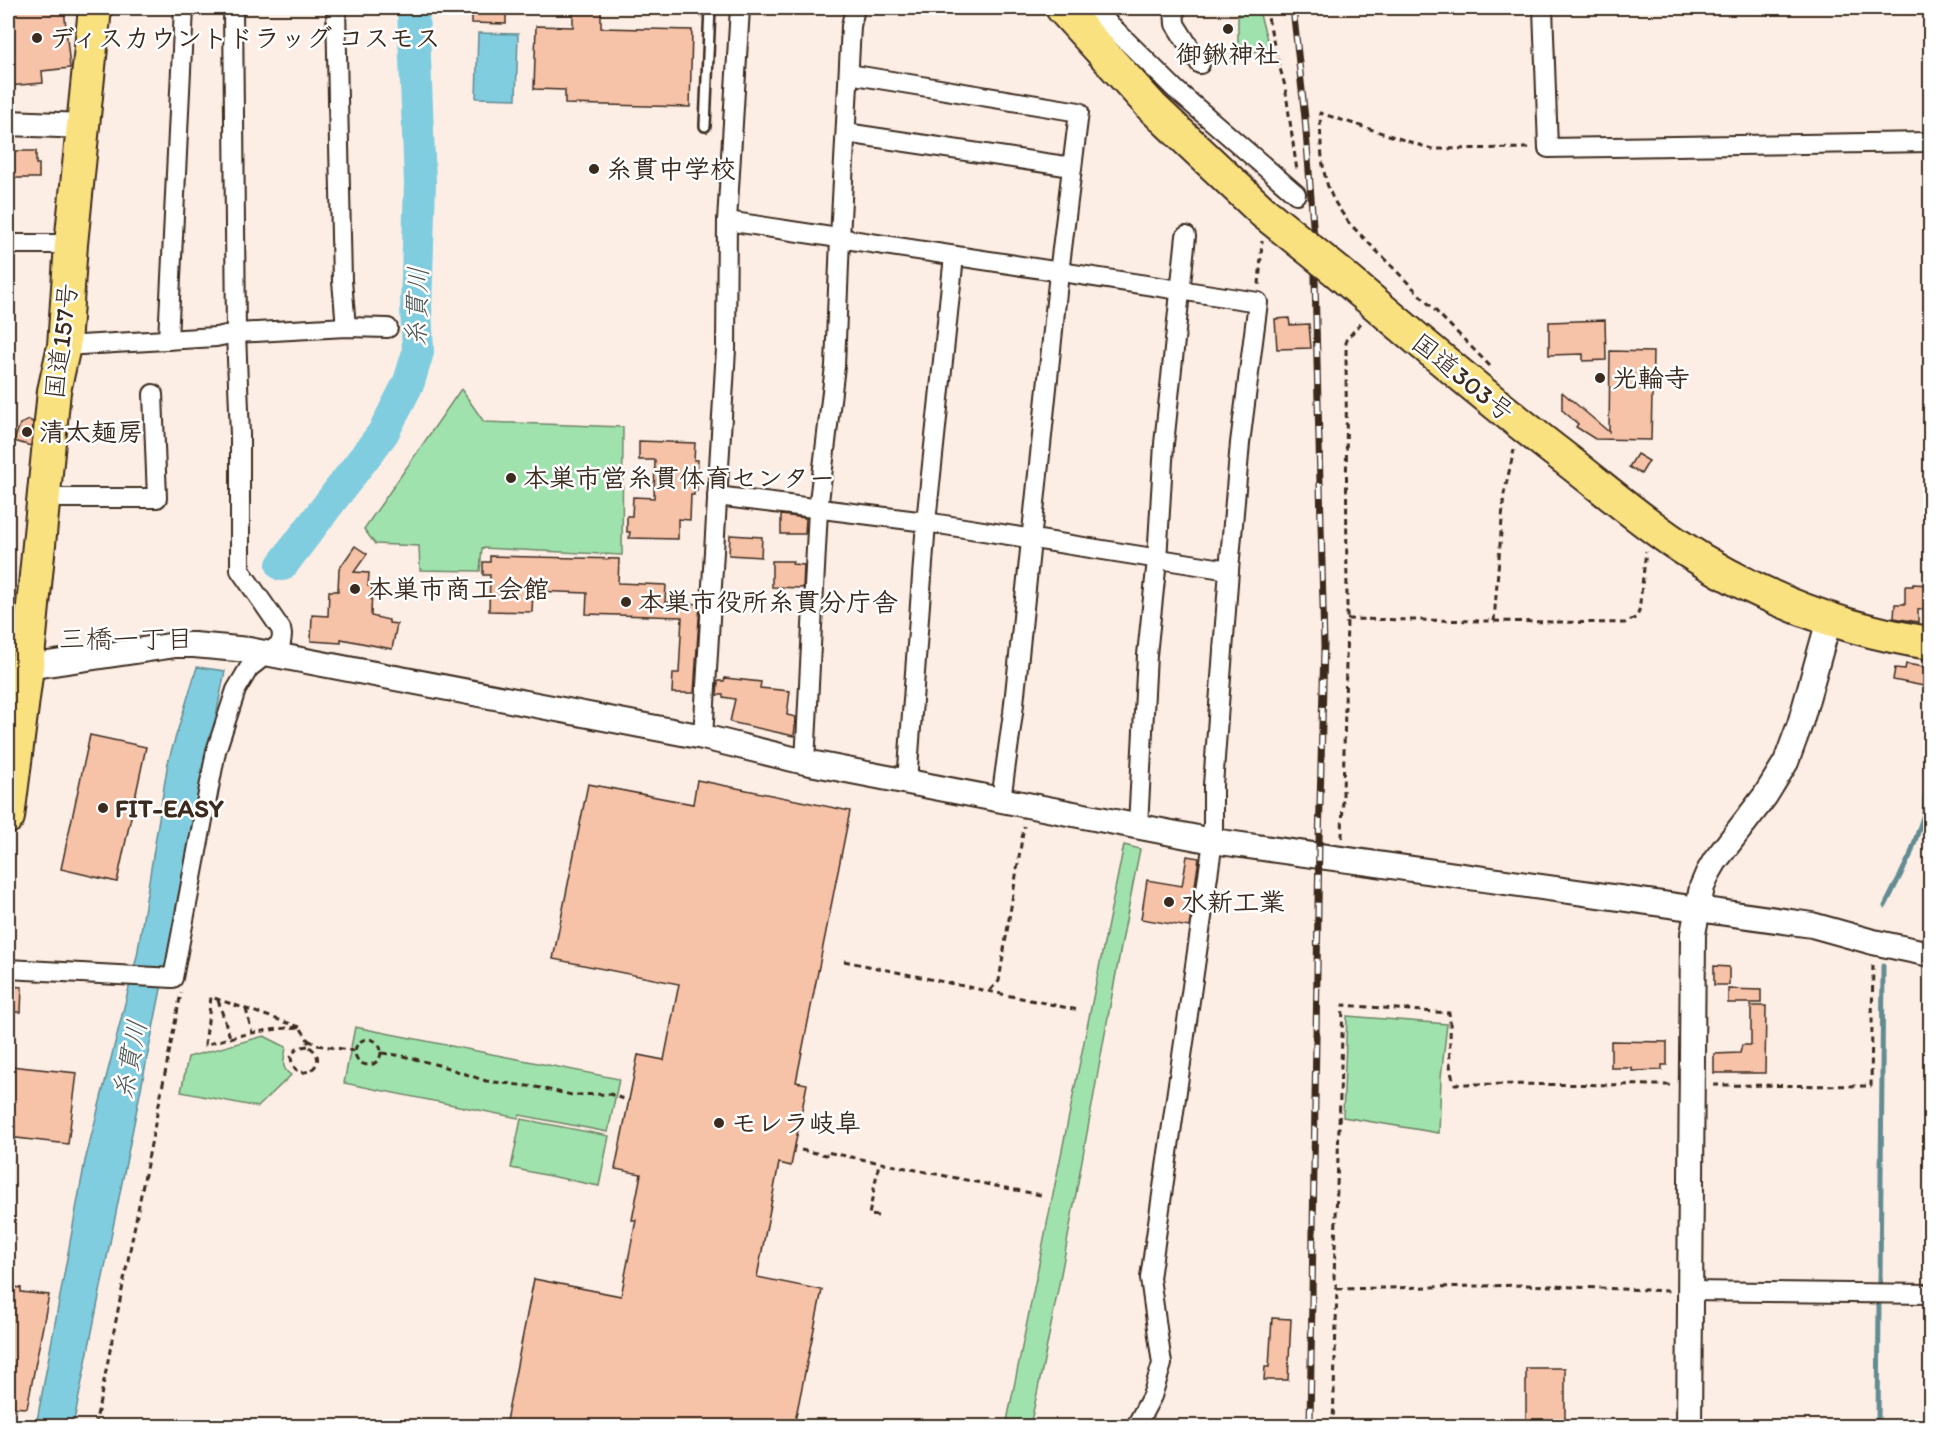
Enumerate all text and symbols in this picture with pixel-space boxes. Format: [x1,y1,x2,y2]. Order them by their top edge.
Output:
place label: ディスカウントドラッグ コスモス [49,22,441,54]
marker: 御鍬神社 [1221,22,1235,36]
marker: ディスカウントドラッグ コスモス [30,31,44,45]
place label: 御鍬神社 [1176,38,1280,70]
place label: 糸貫中学校 [606,153,736,185]
marker: 糸貫中学校 [587,162,601,176]
water label: 糸貫川 [399,266,434,348]
street label: 国道157号 [38,281,84,401]
street label: 国道303号 [1405,326,1521,428]
place label: 光輪寺 [1612,362,1690,394]
marker: 光輪寺 [1593,371,1607,385]
place label: 清太麺房 [39,416,143,448]
marker: 清太麺房 [20,425,34,439]
place label: 本巣市営糸貫体育センター [523,462,835,494]
marker: 本巣市営糸貫体育センター [504,471,518,485]
place label: 本巣市商工会館 [367,573,549,605]
marker: 本巣市商工会館 [348,582,362,596]
place label: 本巣市役所糸貫分庁舎 [638,586,898,618]
marker: 本巣市役所糸貫分庁舎 [619,595,633,609]
district label: 三橋一丁目 [59,622,194,655]
place label: FIT-EASY [115,792,225,824]
marker: FIT-EASY [96,801,110,815]
place label: 水新工業 [1181,886,1285,918]
marker: 水新工業 [1162,895,1176,909]
water label: 糸貫川 [106,1017,153,1103]
place label: モレラ岐阜 [731,1107,861,1139]
marker: モレラ岐阜 [712,1116,726,1130]

